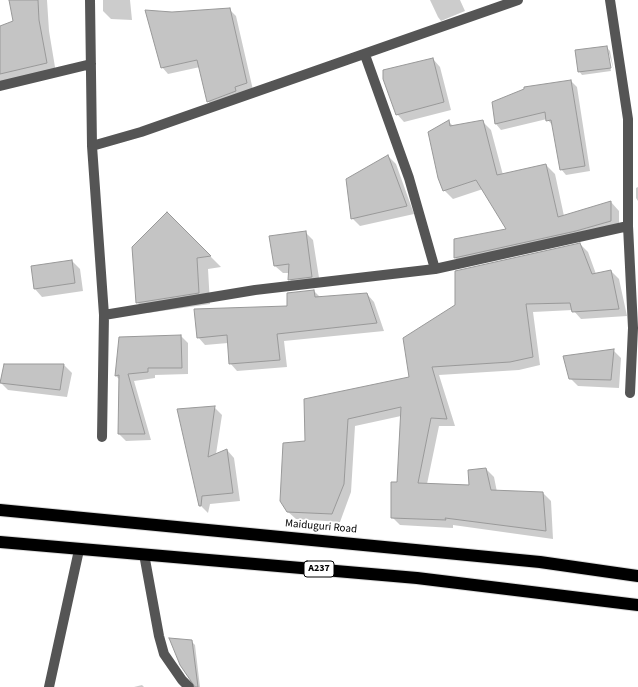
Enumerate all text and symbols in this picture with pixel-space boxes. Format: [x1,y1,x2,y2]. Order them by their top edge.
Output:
street label: Maiduguri Road [284,517,358,537]
road number: A237 [304,561,334,577]

